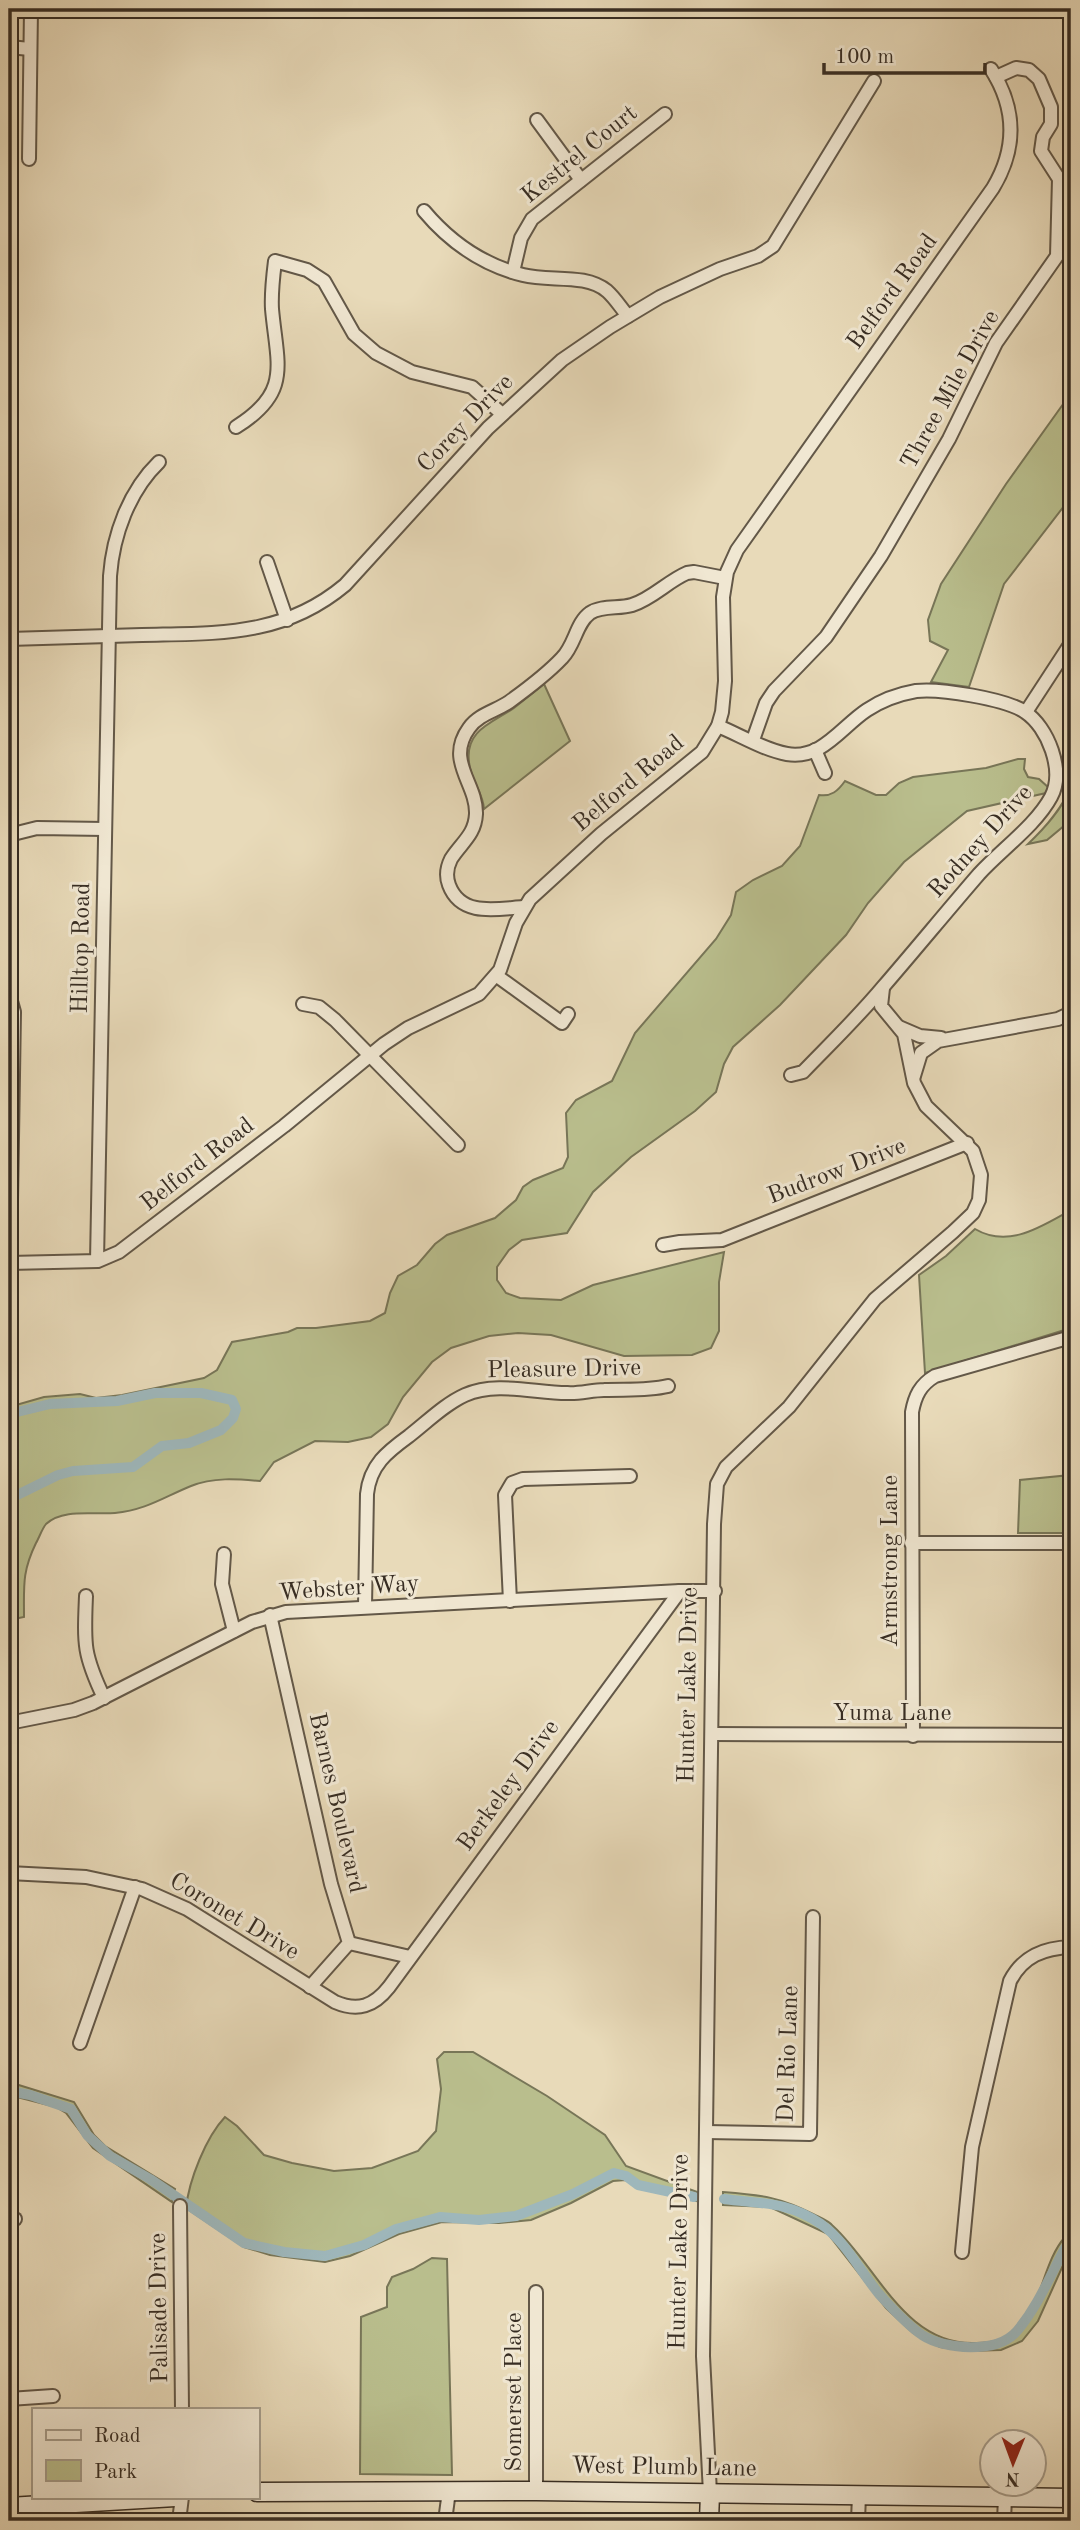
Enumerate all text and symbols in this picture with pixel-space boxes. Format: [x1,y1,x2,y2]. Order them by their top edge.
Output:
scale bar [824,32,986,76]
text: 100 m [835,47,894,68]
street label: Kestrel Court [518,101,642,209]
street label: Belford Road [843,230,943,354]
street label: Three Mile Drive [898,307,1004,473]
street label: Corey Drive [414,370,518,478]
street label: Belford Road [569,731,689,837]
street label: Rodney Drive [924,781,1038,903]
street label: Hilltop Road [69,882,95,1014]
street label: Belford Road [137,1114,259,1216]
street label: Budrow Drive [764,1135,910,1209]
street label: Pleasure Drive [487,1357,641,1383]
street label: Armstrong Lane [879,1475,903,1647]
street label: Webster Way [278,1572,420,1606]
street label: Hunter Lake Drive [675,1587,703,1783]
street label: Yuma Lane [832,1702,952,1726]
street label: Barnes Boulevard [304,1710,368,1896]
street label: Berkeley Drive [454,1716,564,1856]
street label: Coronet Drive [165,1869,303,1965]
street label: Del Rio Lane [775,1985,803,2123]
street label: Hunter Lake Drive [666,2154,694,2350]
street label: Palisade Drive [147,2233,173,2383]
street label: Somerset Place [503,2312,527,2472]
legend [32,2408,259,2498]
text: Road [94,2426,141,2447]
north arrow [978,2428,1048,2498]
street label: West Plumb Lane [571,2454,757,2482]
text: Park [94,2462,137,2483]
text: N [1005,2468,1020,2487]

